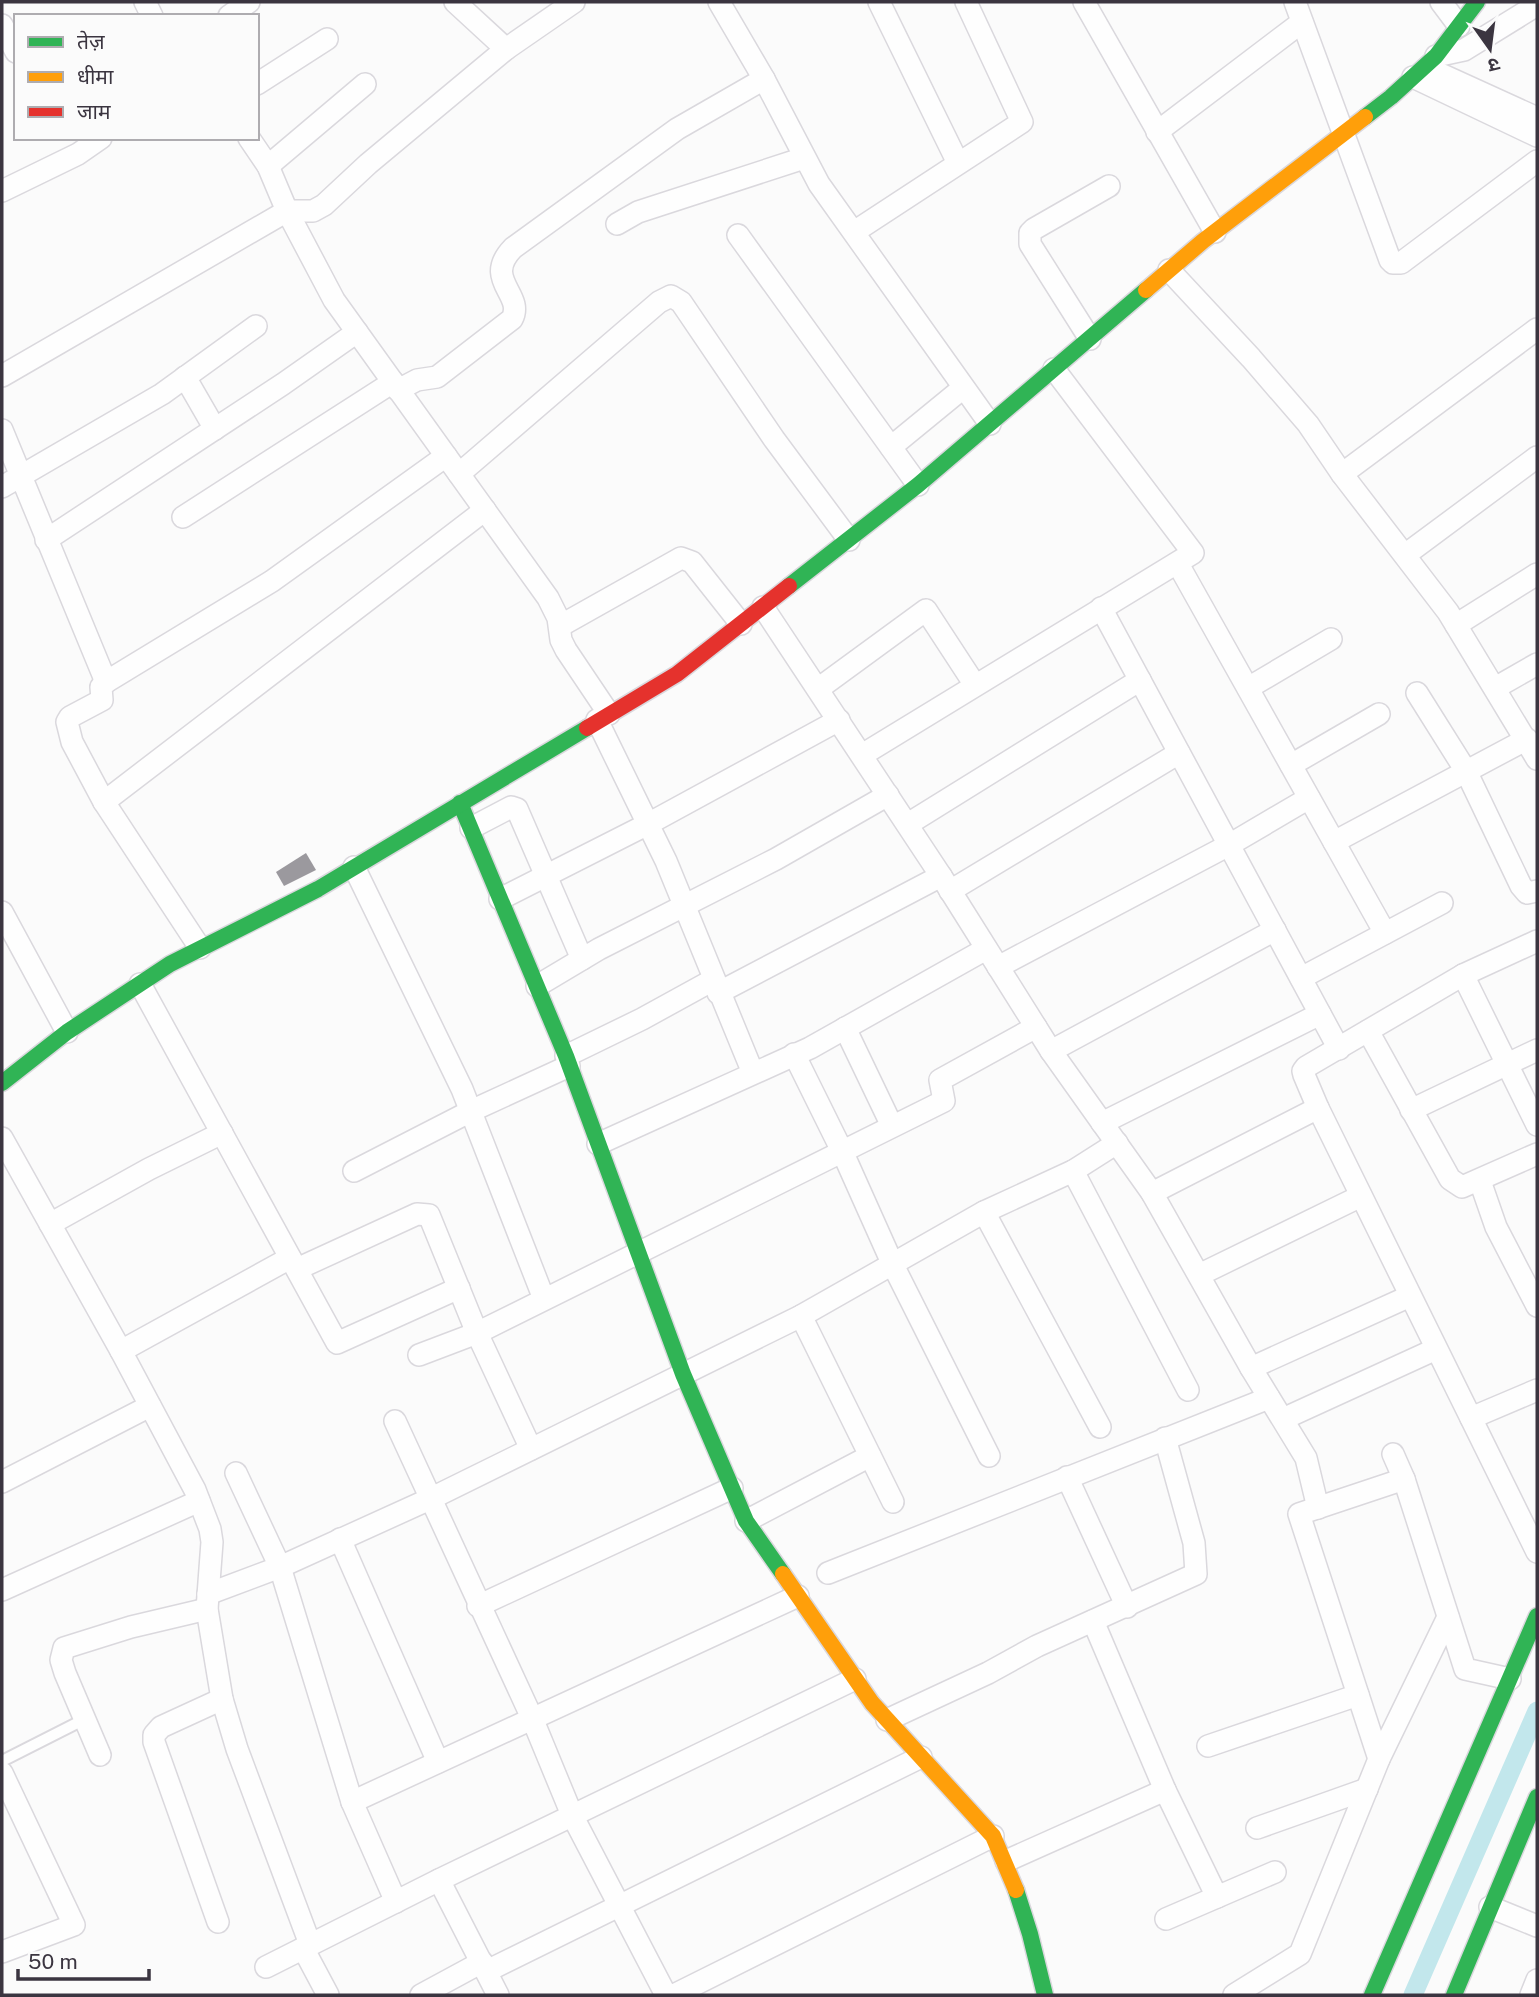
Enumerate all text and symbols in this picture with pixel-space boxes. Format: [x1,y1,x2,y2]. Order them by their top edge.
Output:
legend [14,14,259,140]
north arrow [1455,14,1525,84]
text: तेज़ [77,29,105,54]
text: उ [1485,53,1502,78]
text: धीमा [77,64,114,89]
text: जाम [77,99,111,124]
scale bar [18,1938,149,1982]
text: 50 m [28,1949,78,1974]

